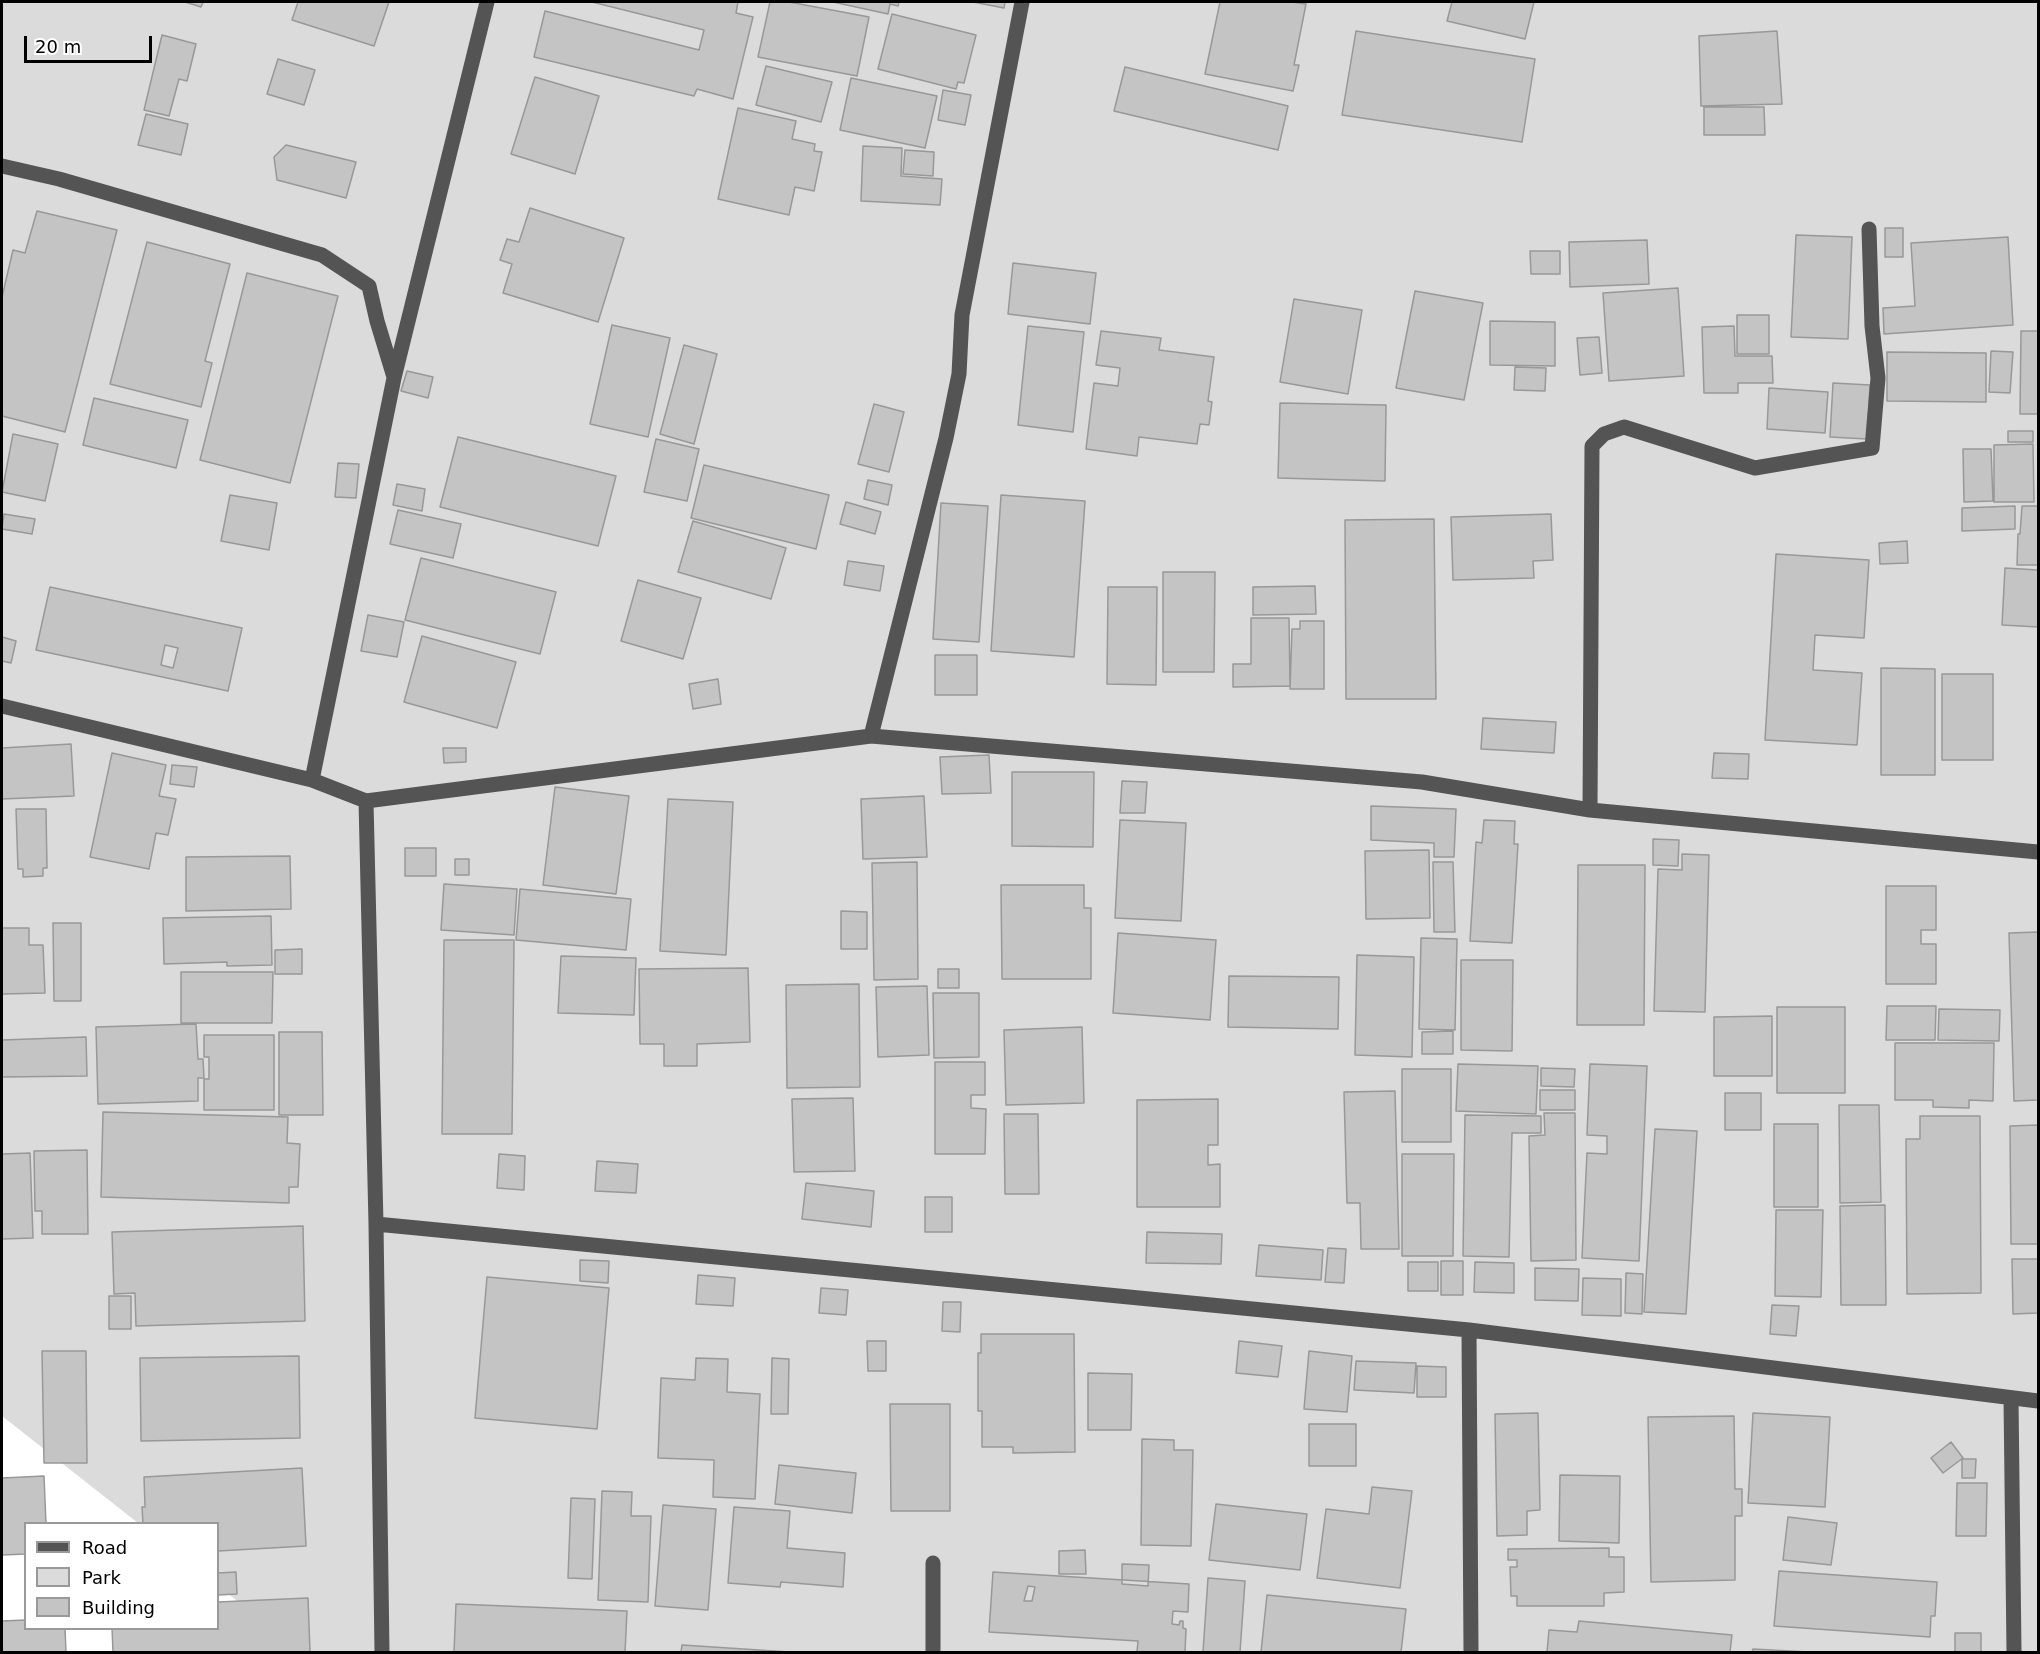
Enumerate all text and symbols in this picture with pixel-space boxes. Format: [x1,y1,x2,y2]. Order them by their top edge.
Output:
scale bar [27,24,154,62]
text: 20 m [35,36,81,57]
legend [24,1522,219,1630]
text: Road [82,1537,127,1558]
text: Park [82,1567,121,1588]
text: Building [82,1597,155,1618]

